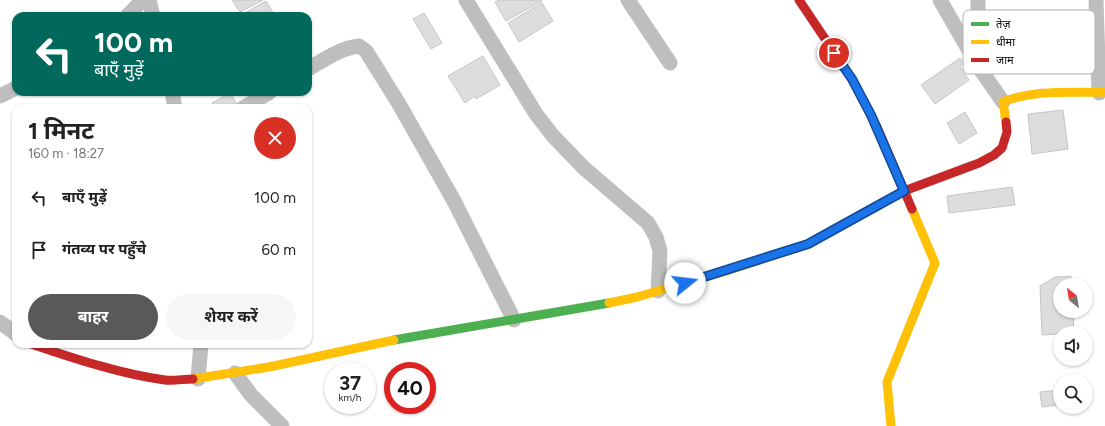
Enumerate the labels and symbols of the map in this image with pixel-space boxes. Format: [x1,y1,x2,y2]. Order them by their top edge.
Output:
legend [963,10,1095,74]
text: तेज़ [996,18,1011,31]
pin [817,36,851,70]
text: धीमा [996,36,1015,49]
text: जाम [996,54,1014,67]
position arrow [664,262,706,304]
north arrow [1053,278,1093,318]
speed limit sign: 40 [384,362,436,414]

